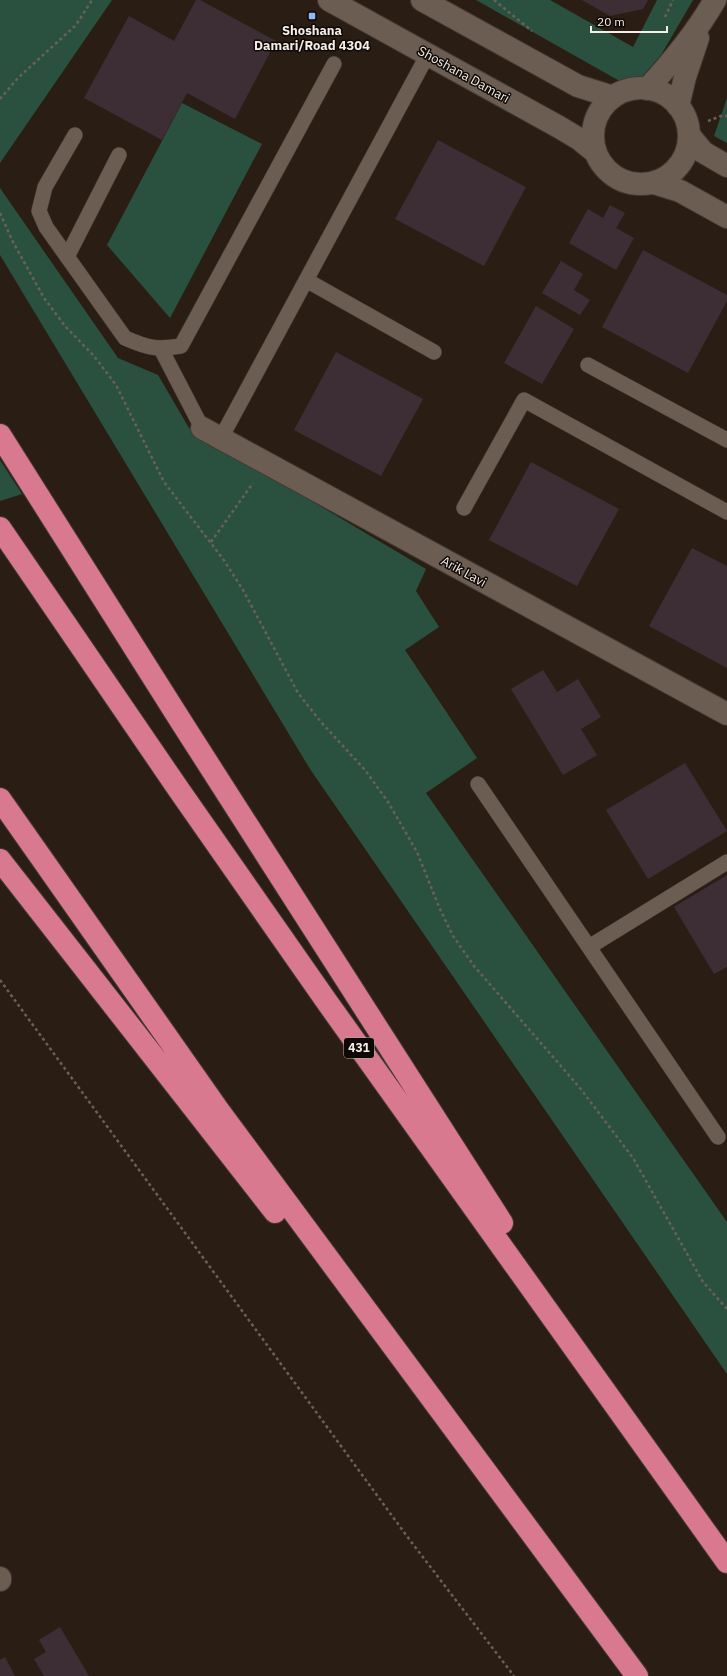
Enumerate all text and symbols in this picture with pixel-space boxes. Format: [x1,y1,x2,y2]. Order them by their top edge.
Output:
scale bar [591,8,667,34]
marker: Shoshana Damari/Road 4304 [307,11,317,21]
text: 20 m [597,14,625,29]
place label: Shoshana Damari/Road 4304 [254,22,370,54]
street label: Shoshana Damari [415,42,513,107]
street label: Arik Lavi [438,552,489,591]
road number: 431 [344,1038,374,1058]

